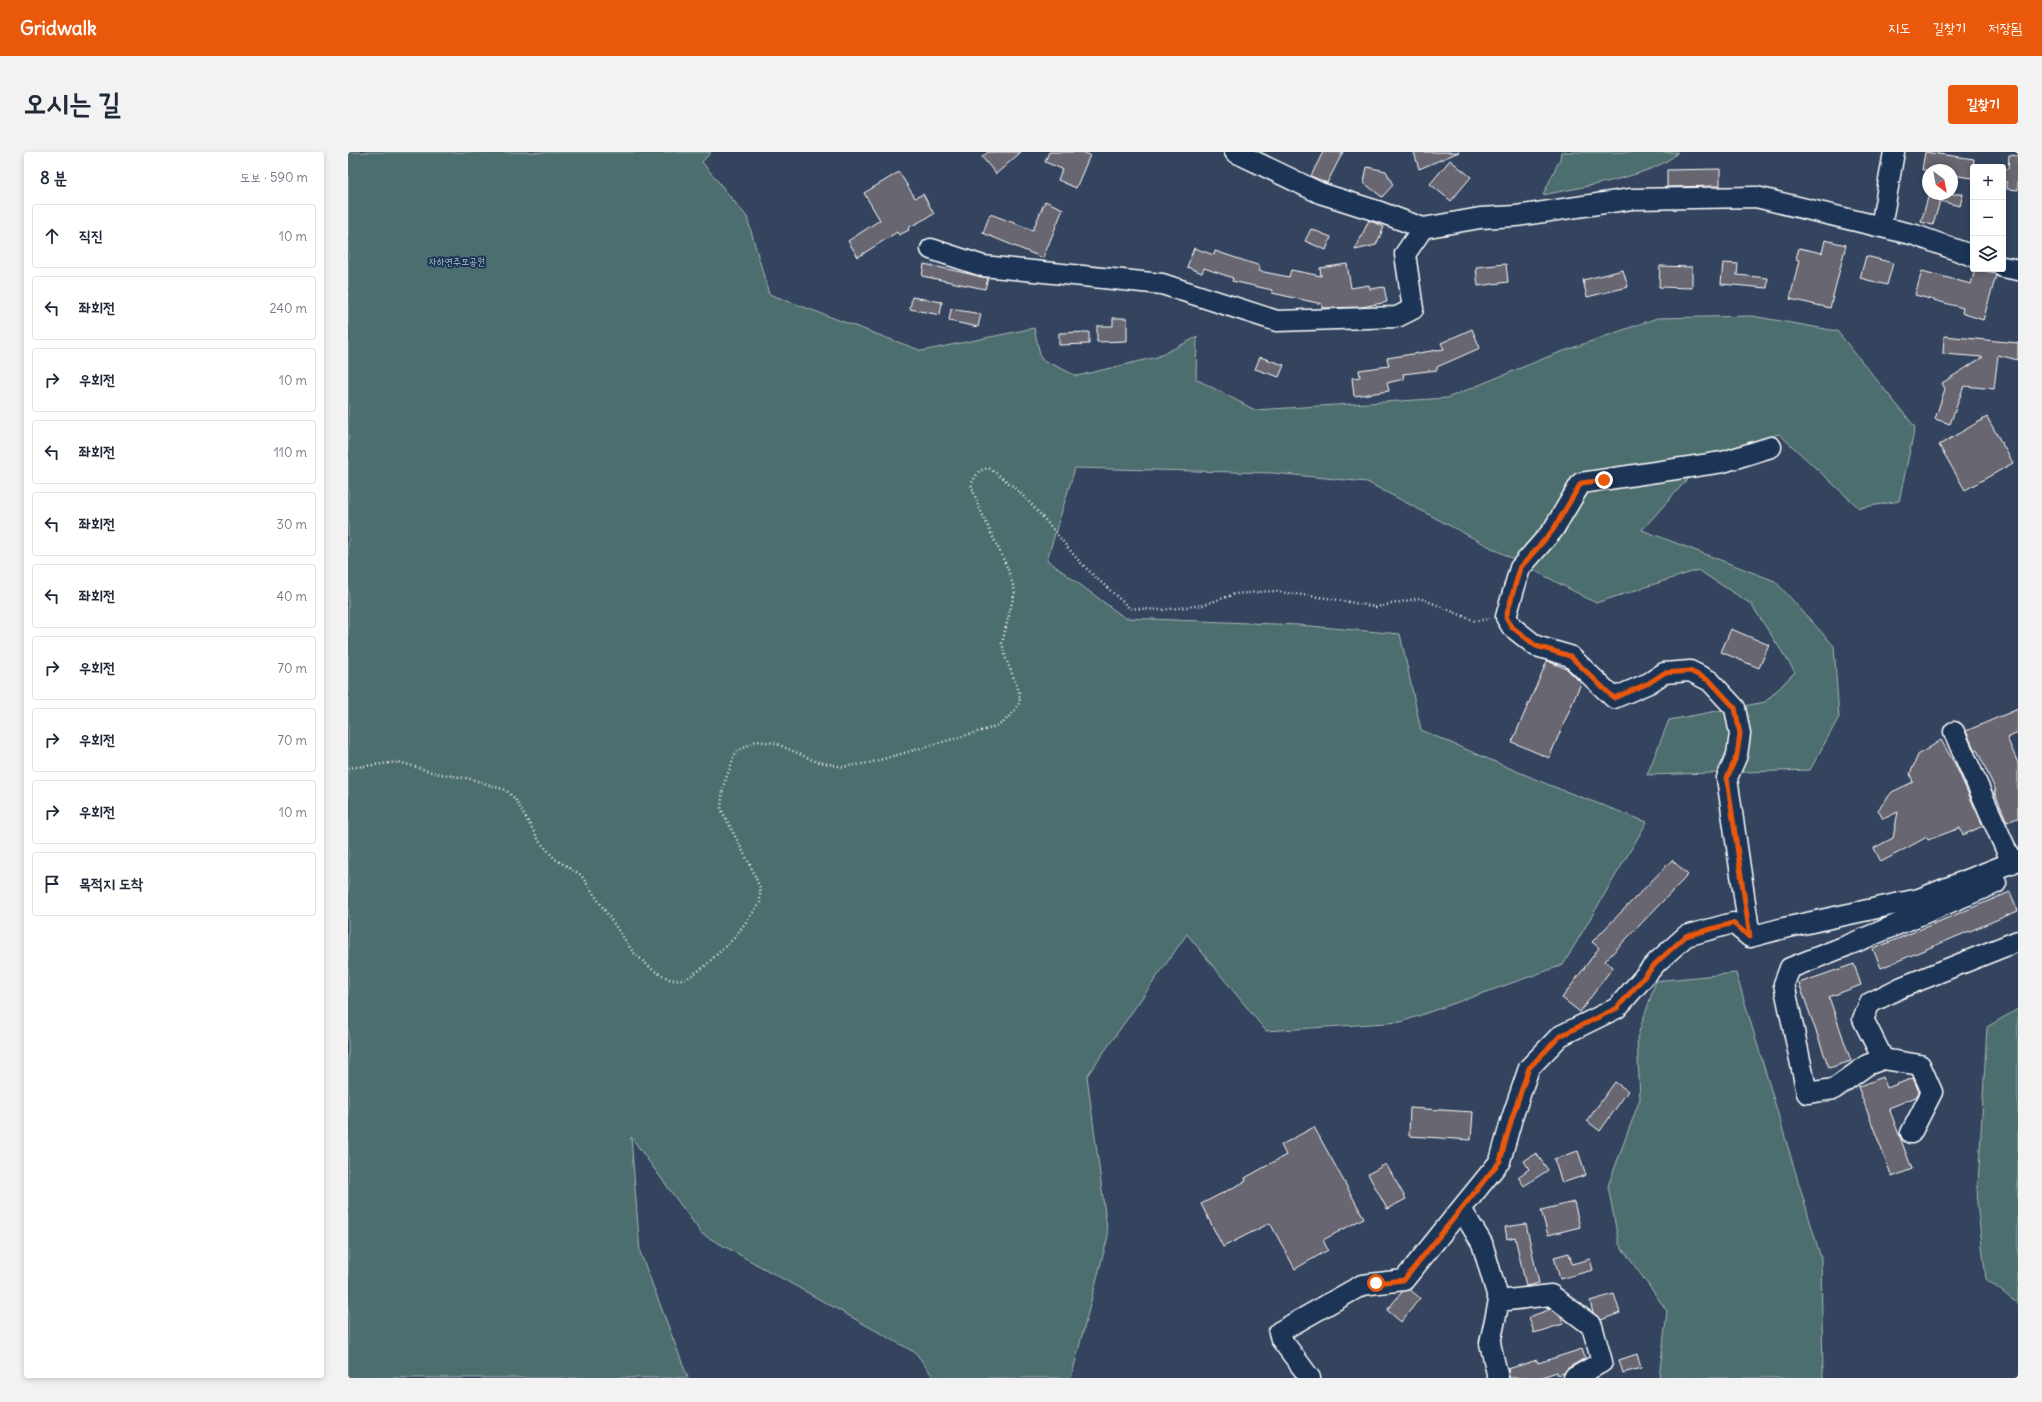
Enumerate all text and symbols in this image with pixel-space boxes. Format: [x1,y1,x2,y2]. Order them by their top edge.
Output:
text: Gridwalk [20,16,97,40]
text: 지도 [1888,19,1910,37]
text: 길찾기 [1932,19,1966,37]
text: 저장됨 [1988,19,2022,37]
text: 오시는 길 [24,85,121,121]
button: 길찾기 [1948,85,2018,124]
north arrow [1922,164,1958,200]
map controls [1970,164,2006,272]
button: + [1970,164,2006,200]
text: 8 분 [40,167,68,189]
text: 도보 · 590 m [240,169,308,186]
button: − [1970,200,2006,236]
icon: ahead [41,225,63,247]
text: 직진 [79,226,103,245]
text: 10 m [279,228,307,245]
button: layers [1970,236,2006,272]
park label: 자하연추모공원 [429,255,485,268]
icon: left [41,297,63,319]
text: 좌회전 [79,298,115,317]
text: 240 m [270,300,307,317]
icon: right [41,369,63,391]
text: 우회전 [79,370,115,389]
text: 10 m [279,372,307,389]
icon: left [41,441,63,463]
text: 좌회전 [79,442,115,461]
text: 110 m [274,444,307,461]
route end [1595,471,1613,489]
icon: left [41,513,63,535]
text: 좌회전 [79,514,115,533]
text: 30 m [277,516,307,533]
icon: left [41,585,63,607]
text: 좌회전 [79,586,115,605]
text: 40 m [276,588,307,605]
icon: right [41,657,63,679]
text: 우회전 [79,658,115,677]
text: 70 m [278,660,307,677]
icon: right [41,729,63,751]
text: 우회전 [79,730,115,749]
text: 70 m [278,732,307,749]
icon: right [41,801,63,823]
text: 우회전 [79,802,115,821]
text: 10 m [279,804,307,821]
icon: arrive [41,873,63,895]
text: 목적지 도착 [79,874,143,893]
route start [1367,1274,1385,1292]

